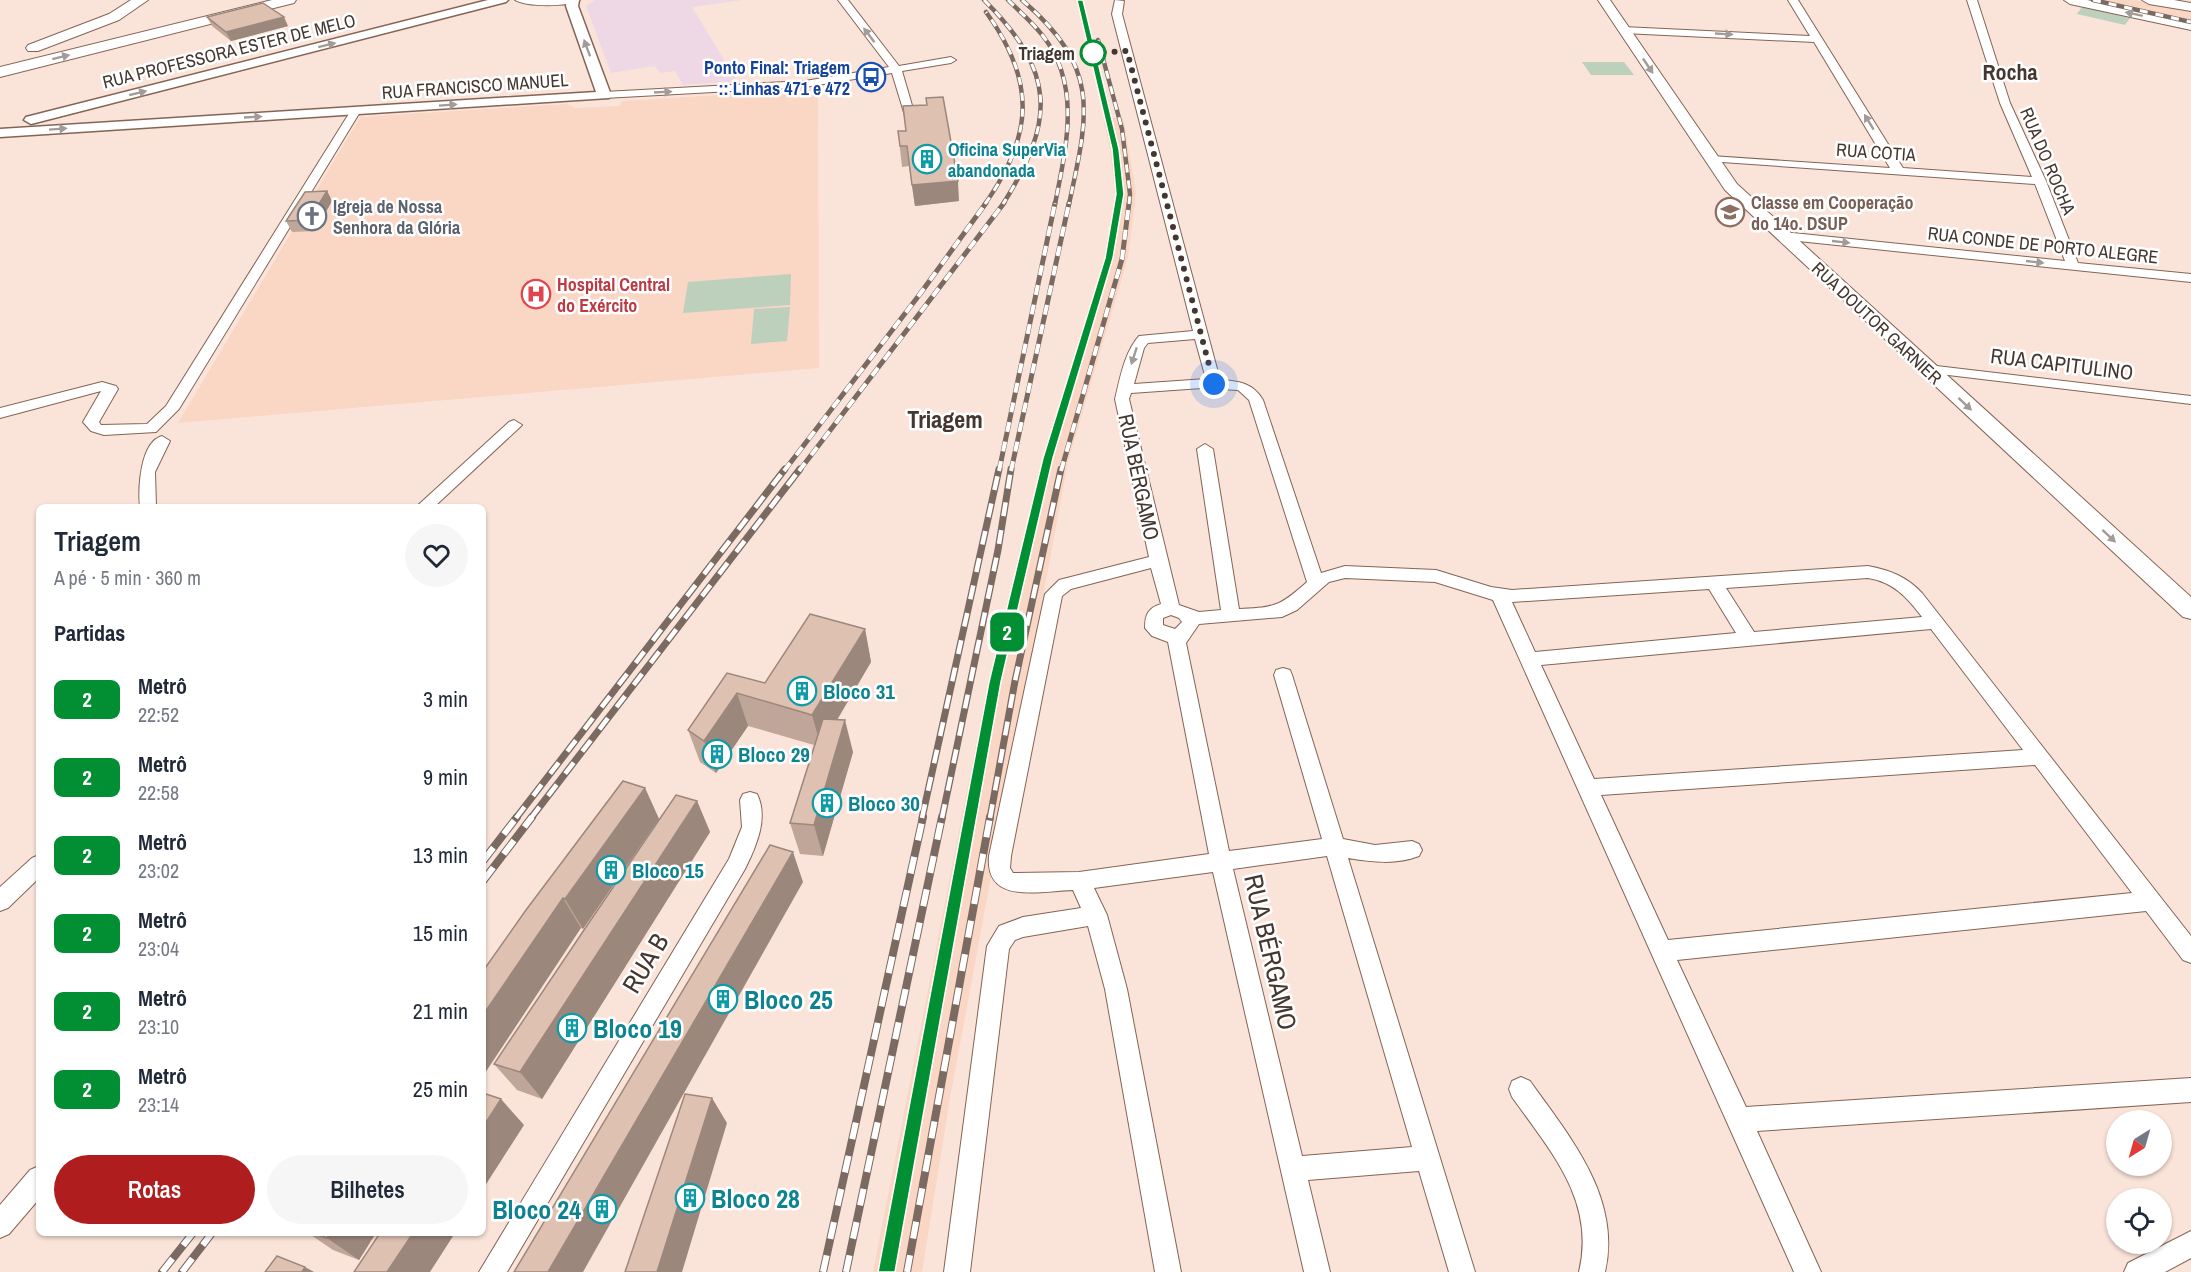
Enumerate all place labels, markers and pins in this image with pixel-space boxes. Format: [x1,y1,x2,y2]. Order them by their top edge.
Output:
marker: Triagem [1080,40,1106,66]
place label: Triagem [1018,41,1075,66]
place label: Ponto Final: Triagem :: Linhas 471 e 472 [704,55,850,101]
bus stop icon: Ponto Final: Triagem :: Linhas 471 e 472 [855,61,887,93]
place label: Oficina SuperVia abandonada [948,137,1067,183]
building icon: Oficina SuperVia abandonada [911,143,943,175]
place label: Classe em Cooperação do 14o. DSUP [1751,190,1913,236]
place label: Igreja de Nossa Senhora da Glória [333,194,461,240]
school or university icon: Classe em Cooperação do 14o. DSUP [1714,196,1746,228]
church icon: Igreja de Nossa Senhora da Glória [296,200,328,232]
place label: Hospital Central do Exército [557,272,670,318]
hospital icon: Hospital Central do Exército [520,278,552,310]
building icon: Bloco 31 [786,675,818,707]
place label: Bloco 31 [823,677,895,706]
building icon: Bloco 29 [701,738,733,770]
place label: Bloco 29 [738,740,810,769]
building icon: Bloco 30 [811,787,843,819]
place label: Bloco 30 [848,789,920,818]
building icon: Bloco 15 [595,854,627,886]
place label: Bloco 15 [632,856,704,885]
place label: Bloco 25 [744,982,833,1017]
building icon: Bloco 25 [707,983,739,1015]
place label: Bloco 19 [593,1011,682,1046]
building icon: Bloco 19 [556,1012,588,1044]
place label: Bloco 28 [711,1181,800,1216]
building icon: Bloco 28 [674,1182,706,1214]
place label: Bloco 24 [492,1192,581,1227]
building icon: Bloco 24 [586,1193,618,1225]

